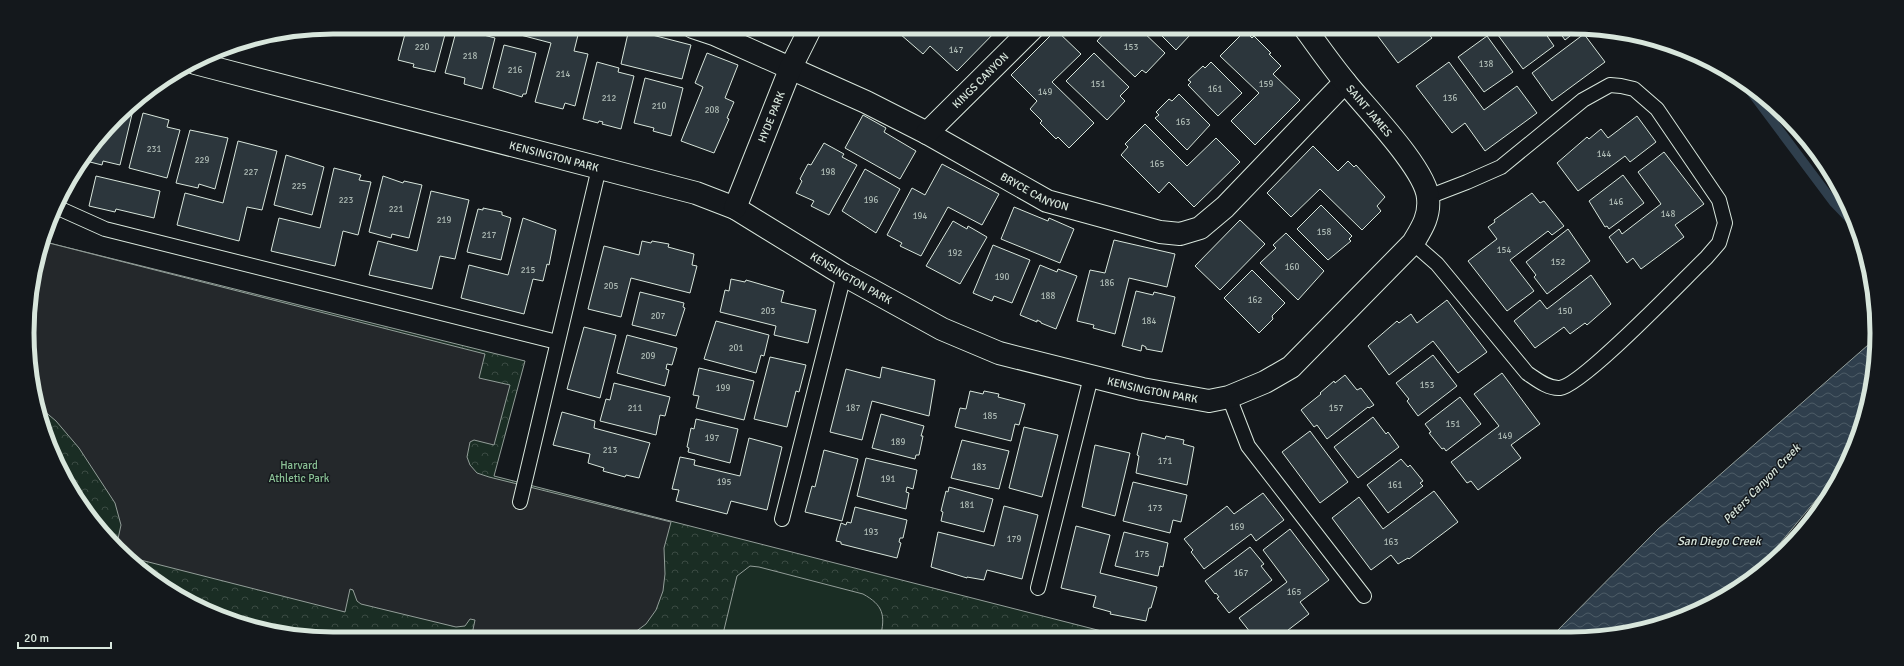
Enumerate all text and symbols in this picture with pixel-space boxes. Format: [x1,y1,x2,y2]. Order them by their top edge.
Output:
house number: 220 [415,42,429,53]
house number: 153 [1124,42,1138,53]
house number: 147 [949,45,963,56]
street label: KINGS CANYON [949,50,1011,111]
house number: 218 [463,51,477,62]
house number: 138 [1479,59,1493,70]
house number: 216 [508,65,522,76]
house number: 214 [556,69,570,80]
house number: 151 [1091,79,1105,90]
house number: 159 [1259,79,1273,90]
street label: SAINT JAMES [1343,82,1395,140]
house number: 161 [1208,84,1222,95]
house number: 149 [1038,87,1052,98]
street label: HYDE PARK [755,89,787,145]
house number: 212 [602,93,616,104]
house number: 136 [1443,93,1457,104]
house number: 210 [652,101,666,112]
house number: 208 [705,105,719,116]
house number: 163 [1176,117,1190,128]
street label: KENSINGTON PARK [508,138,601,174]
house number: 231 [147,144,161,155]
house number: 144 [1597,149,1611,160]
house number: 229 [195,155,209,166]
house number: 165 [1150,159,1164,170]
house number: 227 [244,167,258,178]
house number: 198 [821,167,835,178]
street label: BRYCE CANYON [998,170,1070,213]
house number: 225 [292,181,306,192]
house number: 223 [339,195,353,206]
house number: 196 [864,195,878,206]
house number: 146 [1609,197,1623,208]
house number: 221 [389,204,403,215]
house number: 148 [1661,209,1675,220]
house number: 194 [913,211,927,222]
house number: 219 [437,215,451,226]
house number: 158 [1317,227,1331,238]
house number: 217 [482,230,496,241]
house number: 154 [1497,245,1511,256]
house number: 192 [948,248,962,259]
street label: KENSINGTON PARK [808,249,895,307]
house number: 152 [1551,257,1565,268]
house number: 160 [1285,262,1299,273]
house number: 215 [521,265,535,276]
house number: 190 [995,272,1009,283]
house number: 186 [1100,278,1114,289]
house number: 205 [604,281,618,292]
house number: 188 [1041,291,1055,302]
house number: 162 [1248,295,1262,306]
house number: 203 [761,306,775,317]
house number: 150 [1558,306,1572,317]
house number: 207 [651,311,665,322]
house number: 184 [1142,316,1156,327]
house number: 201 [729,343,743,354]
house number: 209 [641,351,655,362]
street label: KENSINGTON PARK [1106,374,1199,405]
house number: 153 [1420,380,1434,391]
house number: 199 [716,383,730,394]
house number: 211 [628,403,642,414]
house number: 187 [846,403,860,414]
house number: 157 [1329,403,1343,414]
house number: 185 [983,411,997,422]
house number: 151 [1446,419,1460,430]
house number: 149 [1498,431,1512,442]
house number: 197 [705,433,719,444]
house number: 189 [891,437,905,448]
water label: Peters Canyon Creek [1720,440,1804,527]
house number: 213 [603,445,617,456]
house number: 171 [1158,456,1172,467]
park label: Harvard Athletic Park [269,459,330,485]
house number: 183 [972,462,986,473]
house number: 191 [881,474,895,485]
house number: 195 [717,477,731,488]
house number: 161 [1388,480,1402,491]
house number: 181 [960,500,974,511]
house number: 173 [1148,503,1162,514]
house number: 169 [1230,522,1244,533]
house number: 193 [864,527,878,538]
house number: 179 [1007,534,1021,545]
water label: San Diego Creek [1677,534,1762,549]
house number: 163 [1384,537,1398,548]
house number: 175 [1135,549,1149,560]
house number: 167 [1234,568,1248,579]
house number: 165 [1287,587,1301,598]
scale bar [18,624,111,650]
text: 20 m [24,631,49,646]

